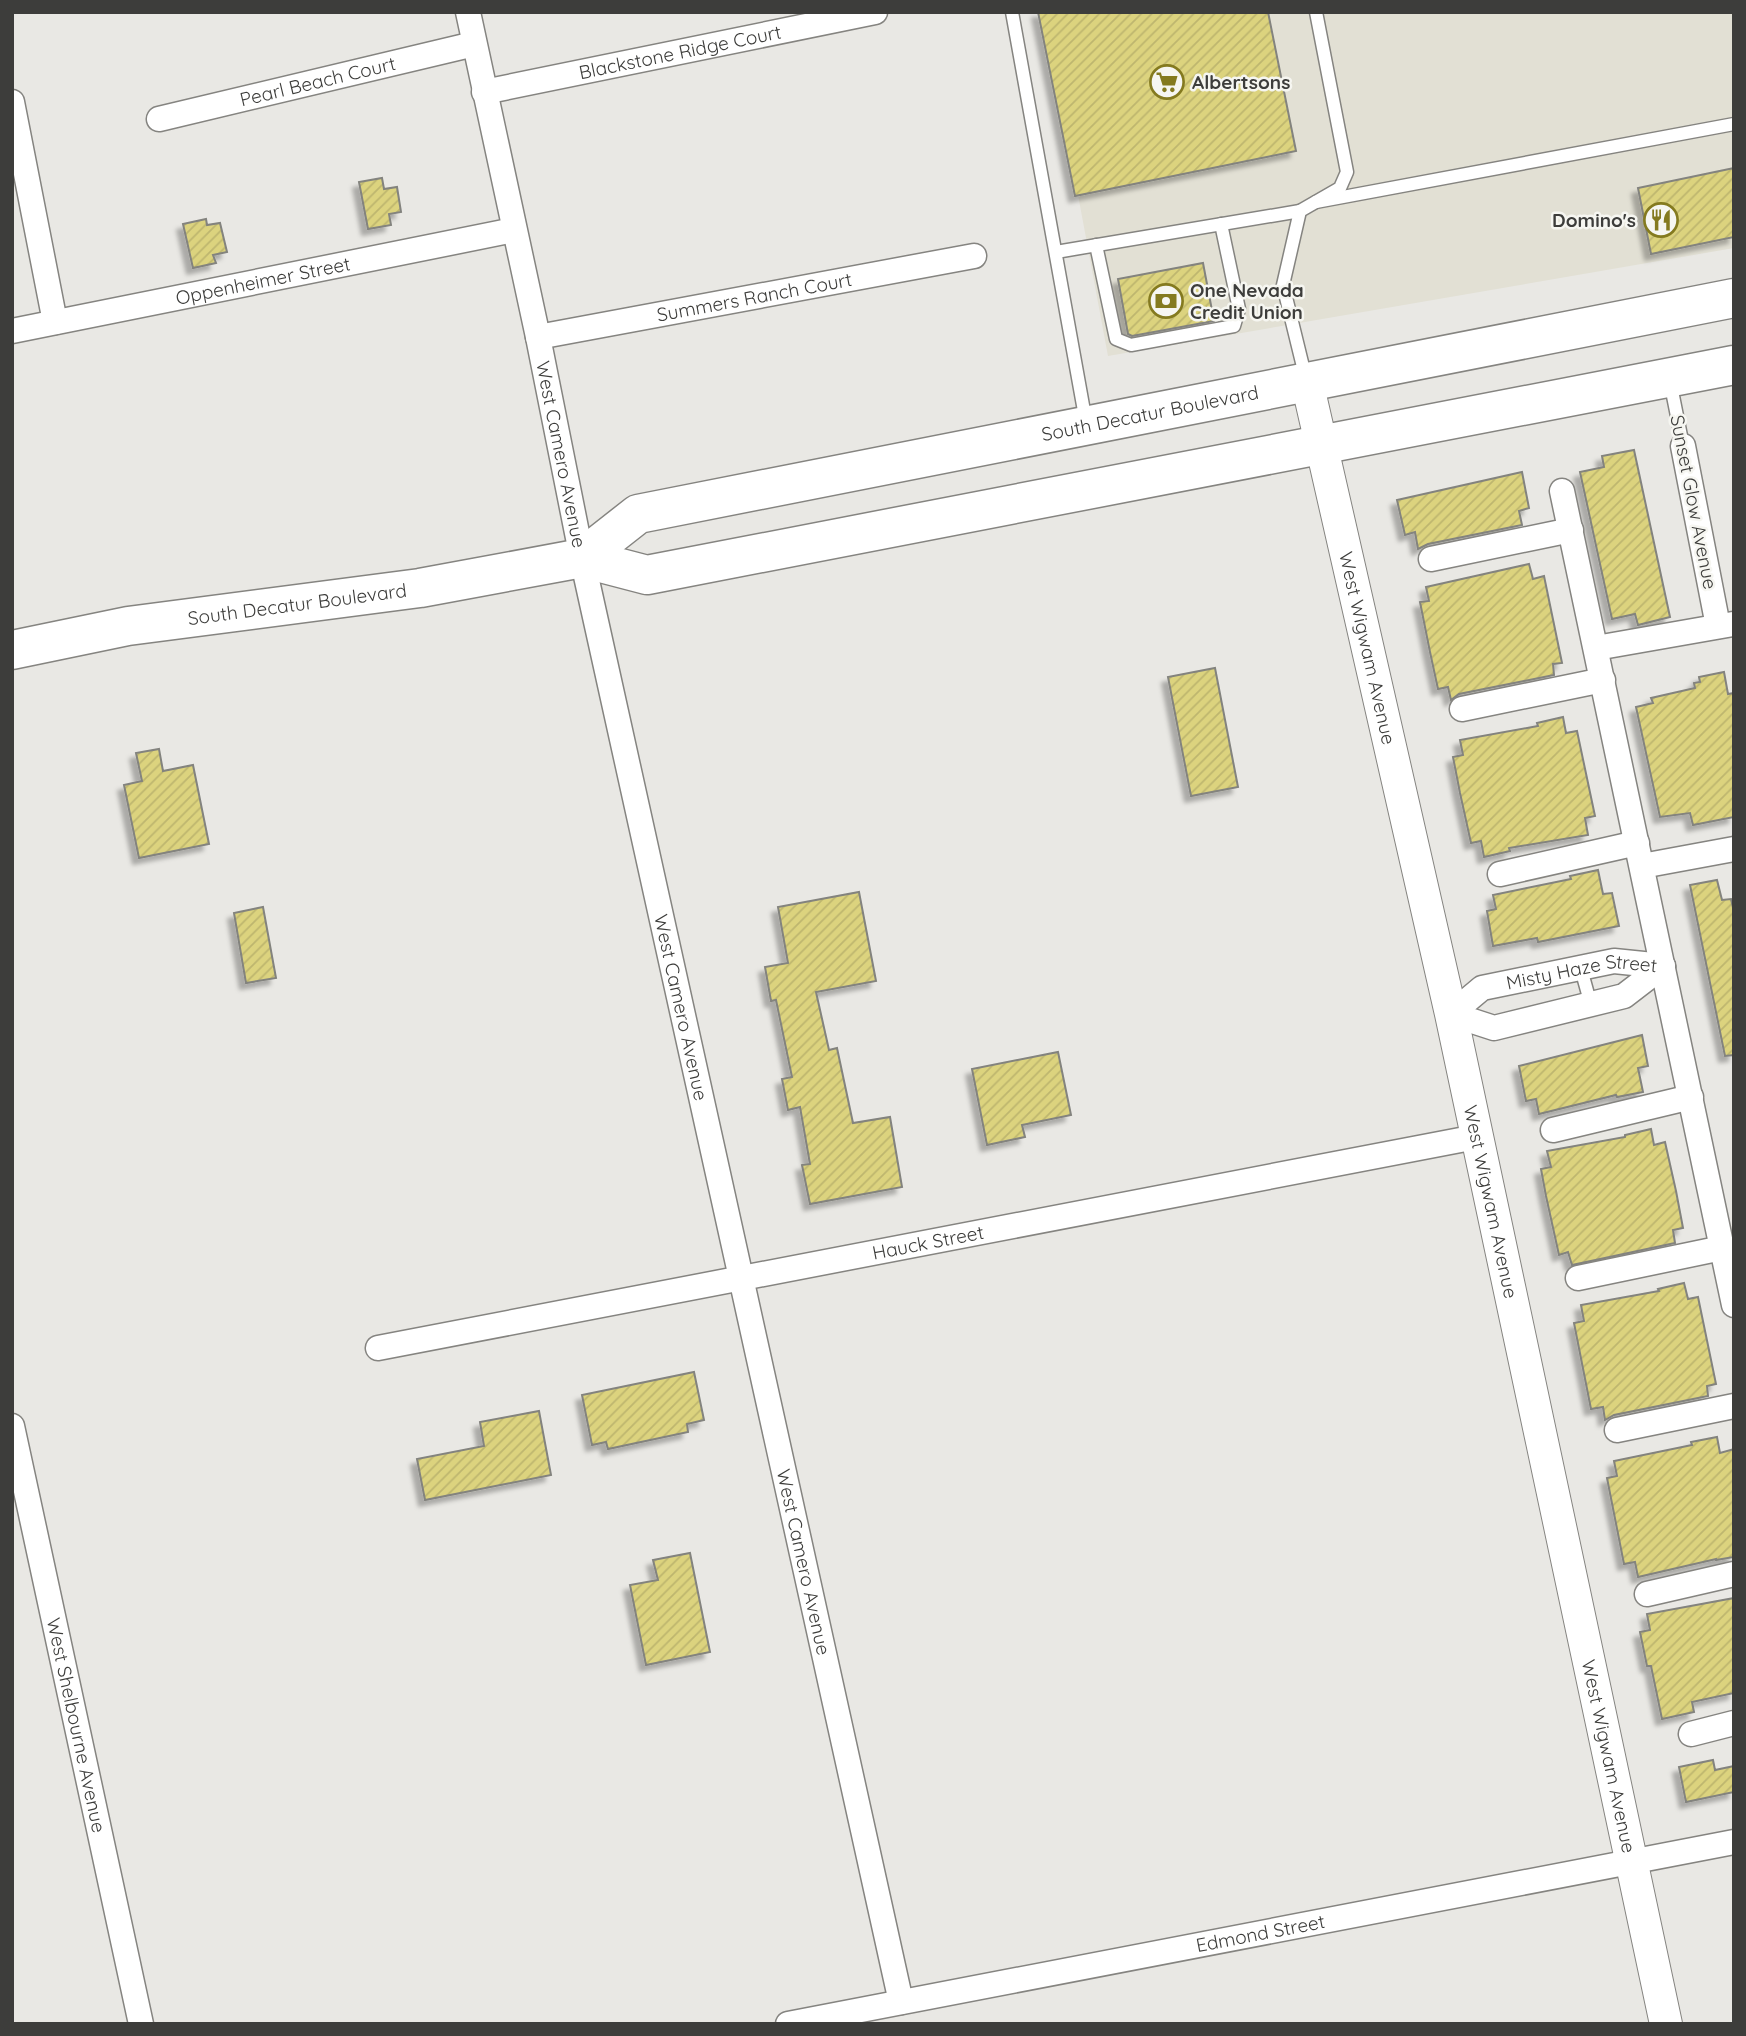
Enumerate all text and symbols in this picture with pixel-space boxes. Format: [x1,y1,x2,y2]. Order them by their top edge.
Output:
street label: Blackstone Ridge Court [577,20,783,84]
street label: Pearl Beach Court [237,51,398,111]
supermarket icon: Albertsons [1148,63,1186,101]
place label: Albertsons [1192,70,1290,94]
restaurant icon: Domino's [1642,201,1680,239]
place label: Domino's [1552,208,1636,232]
street label: Oppenheimer Street [174,251,352,310]
street label: Summers Ranch Court [655,267,854,327]
place label: One Nevada Credit Union [1190,278,1304,324]
bank icon: One Nevada Credit Union [1147,282,1185,320]
street label: West Camero Avenue [531,359,592,550]
street label: South Decatur Boulevard [1039,380,1260,446]
street label: Sunset Glow Avenue [1665,413,1723,591]
street label: West Wigwam Avenue [1334,549,1401,747]
street label: South Decatur Boulevard [186,578,408,630]
street label: West Camero Avenue [649,912,713,1103]
street label: Misty Haze Street [1504,949,1658,995]
street label: West Wigwam Avenue [1459,1103,1523,1301]
street label: Hauck Street [870,1220,986,1265]
street label: West Camero Avenue [772,1467,836,1657]
street label: West Shelbourne Avenue [42,1616,111,1835]
street label: West Wigwam Avenue [1577,1657,1641,1855]
street label: Edmond Street [1194,1909,1327,1957]

